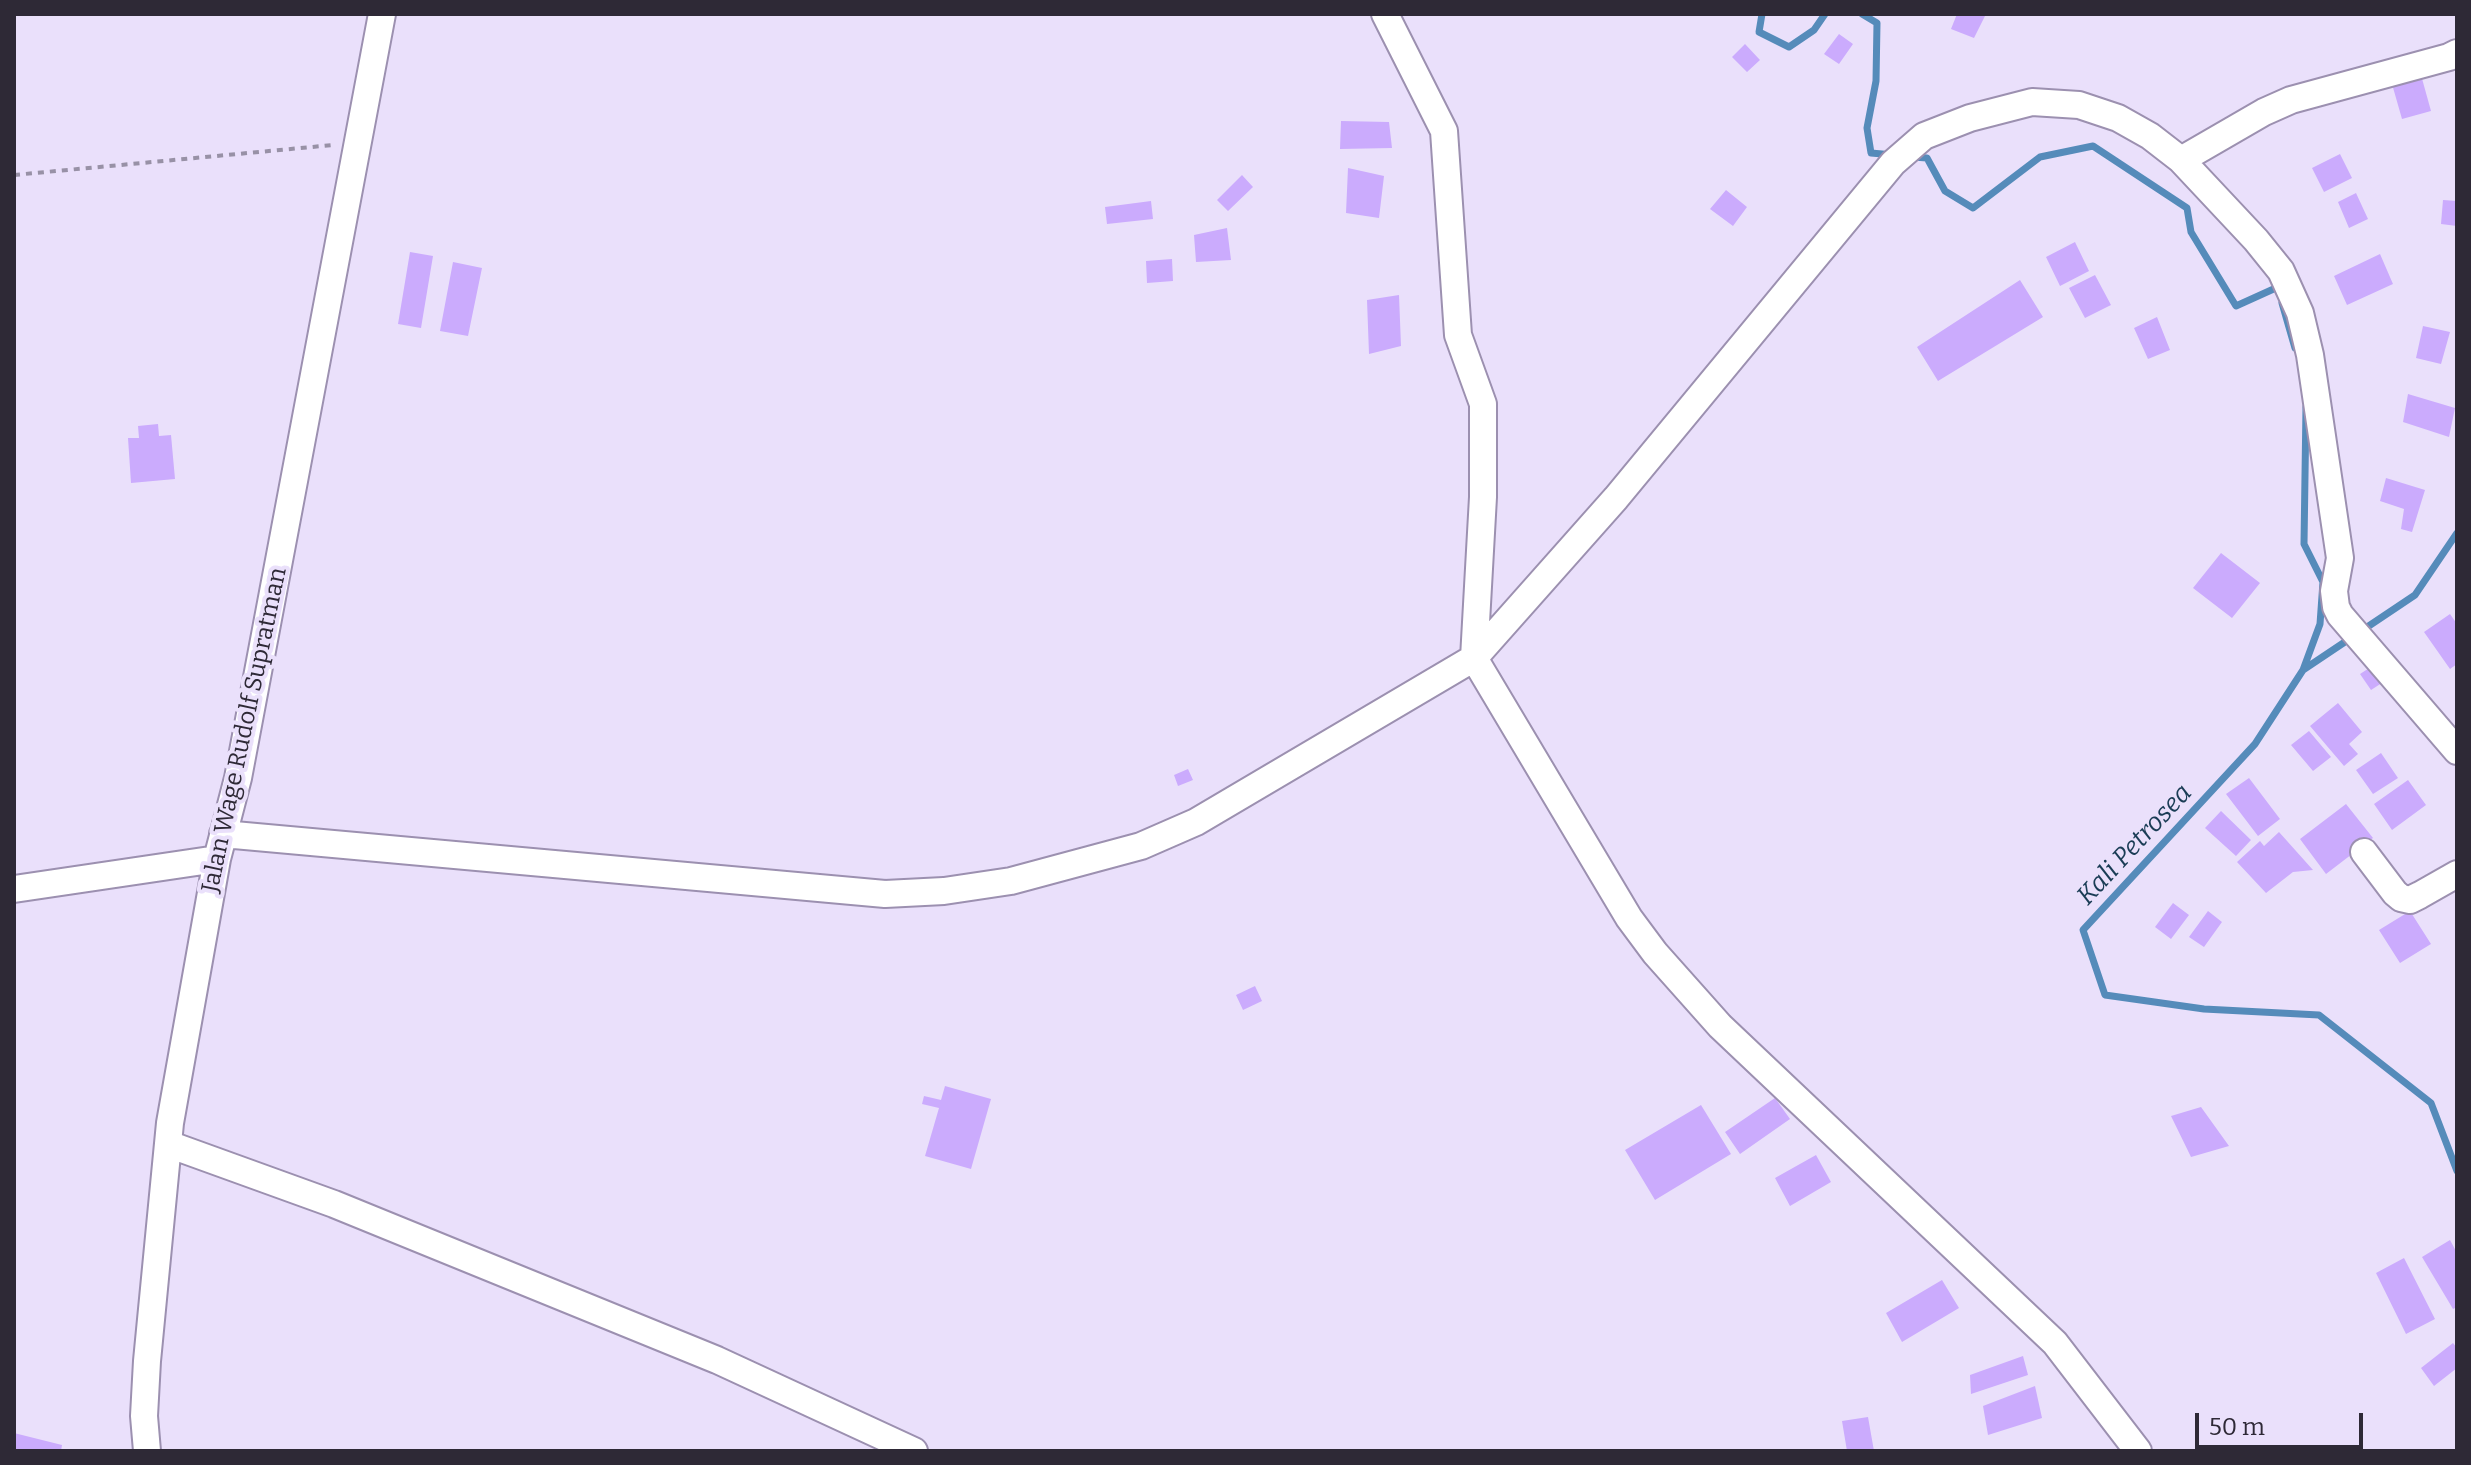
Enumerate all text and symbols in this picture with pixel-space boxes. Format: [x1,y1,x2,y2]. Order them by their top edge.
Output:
street label: Jalan Wage Rudolf Supratman [196,565,294,895]
water label: Kali Petrosea [2071,778,2199,912]
scale bar [2199,1397,2367,1447]
text: 50 m [2209,1413,2265,1441]

